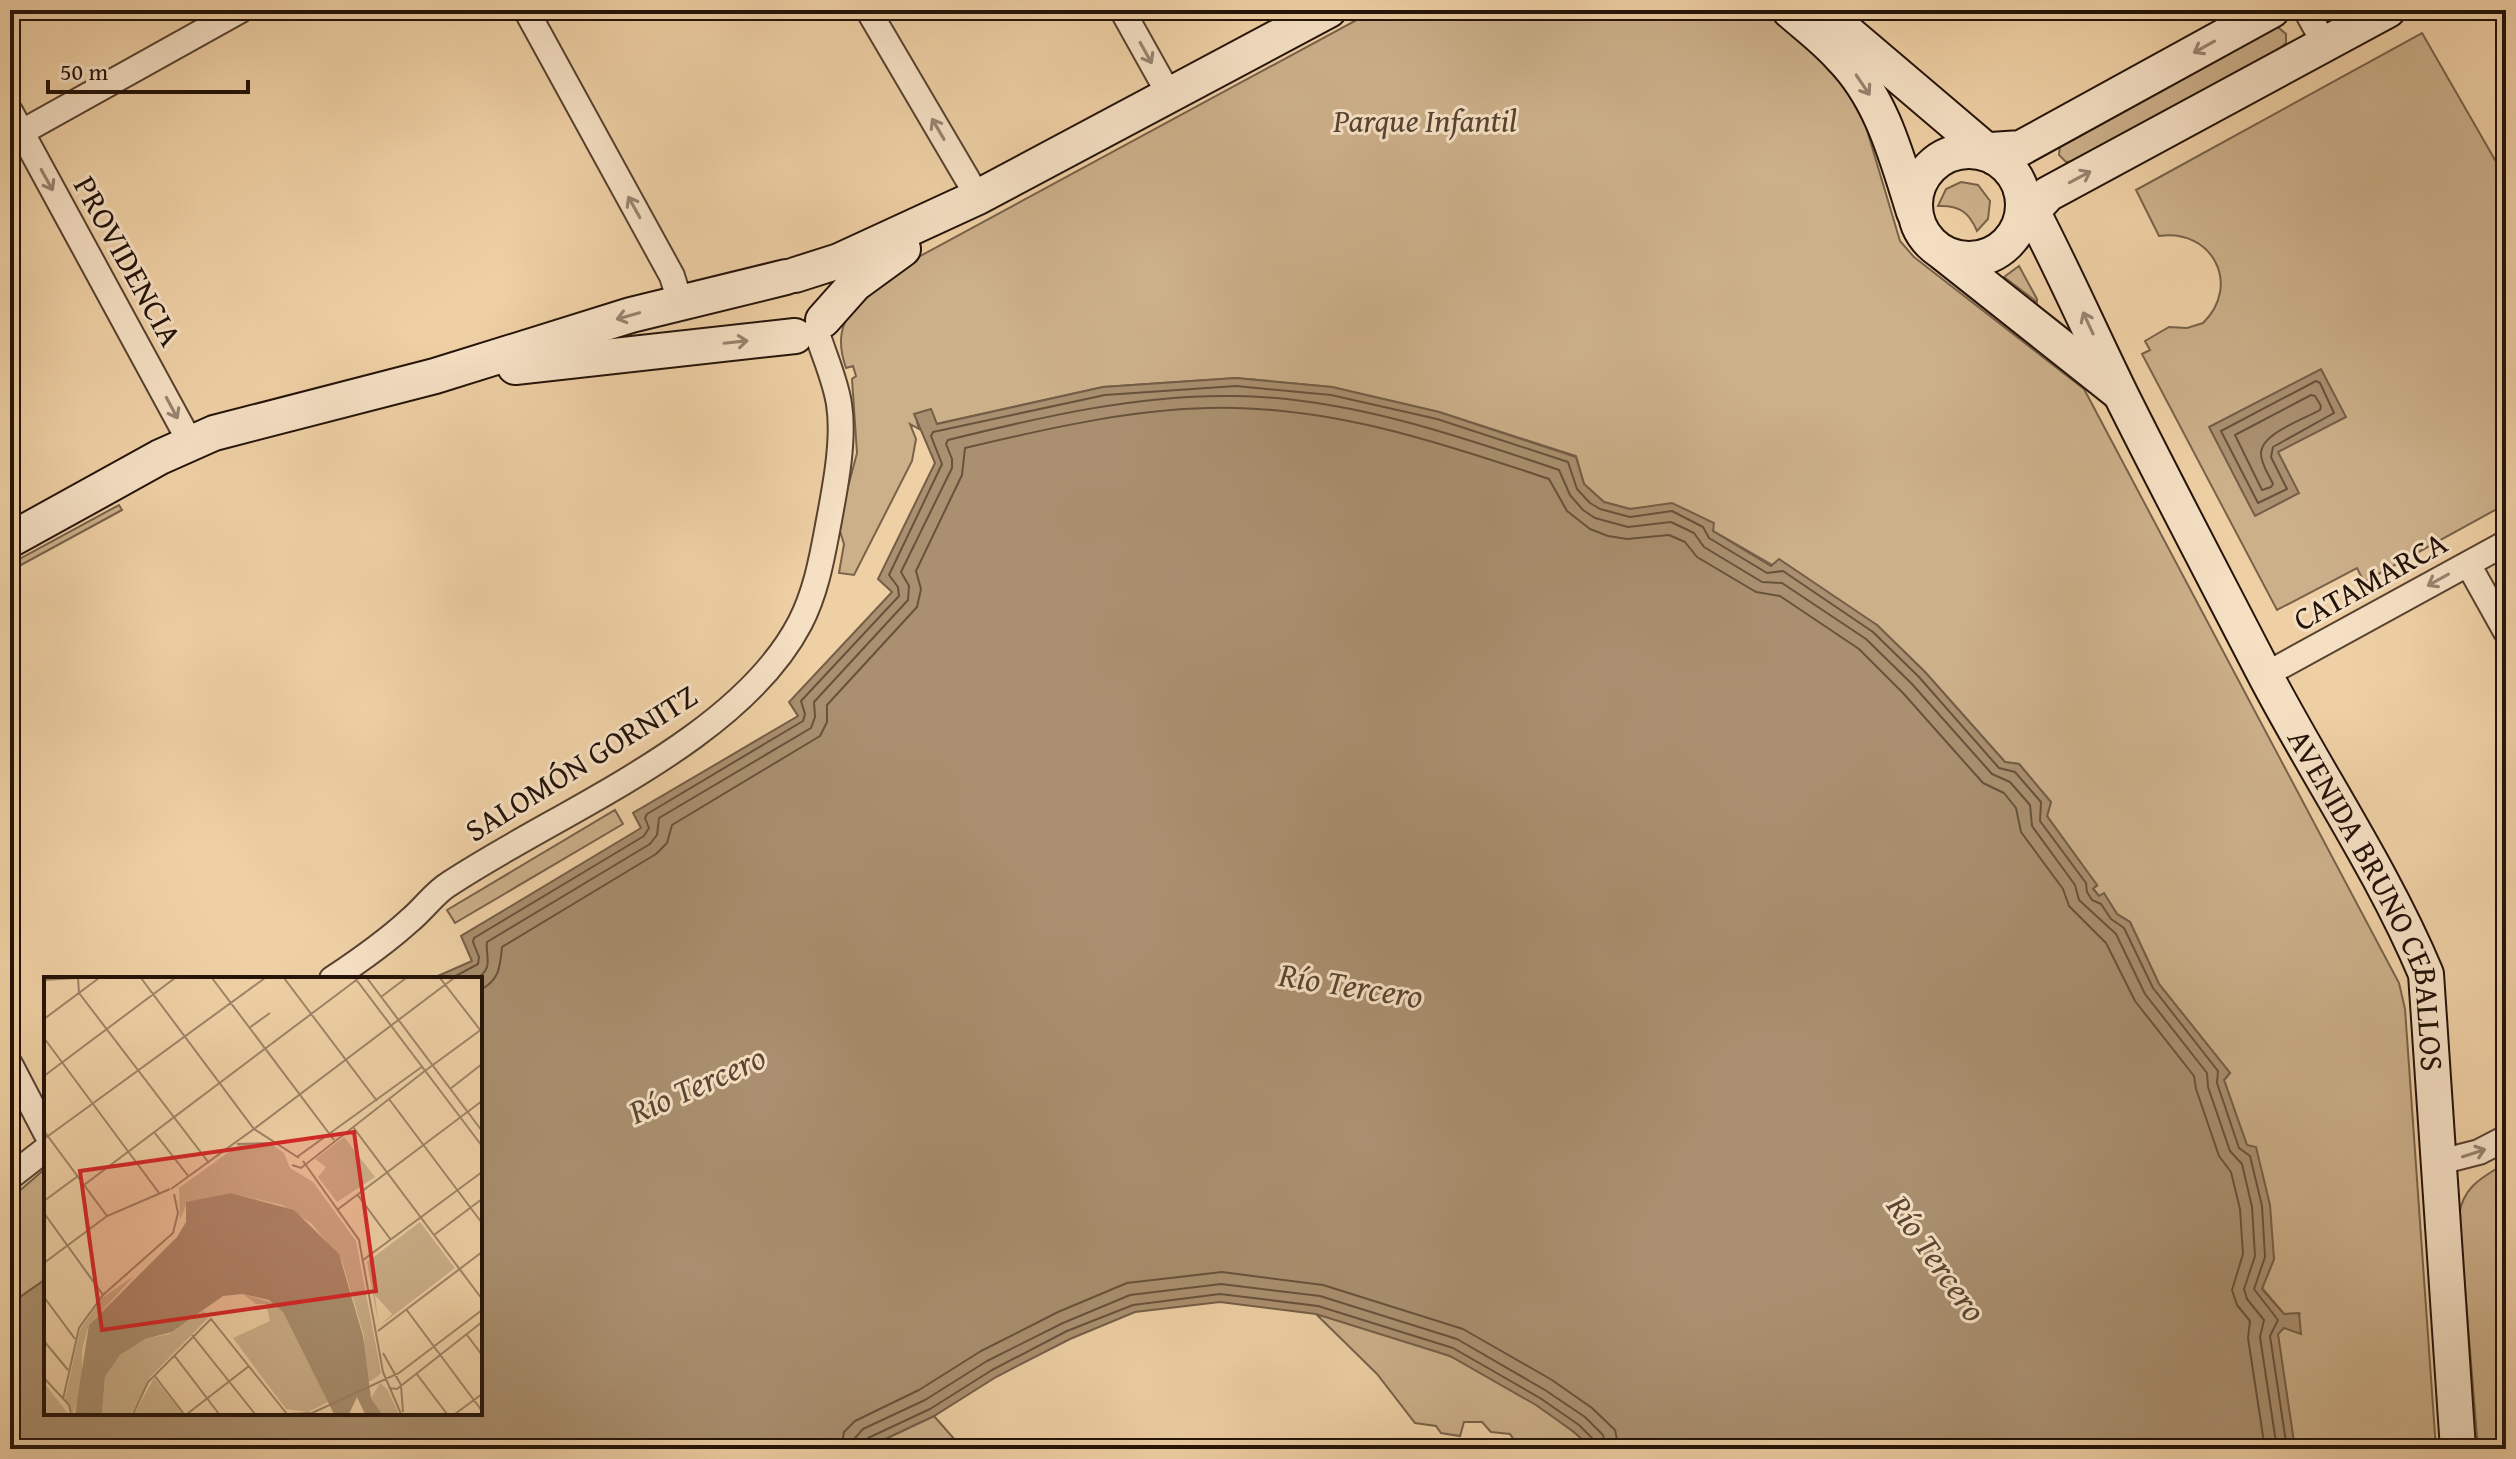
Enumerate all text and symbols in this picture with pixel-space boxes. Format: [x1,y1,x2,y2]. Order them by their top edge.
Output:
one-way arrow [2192,40,2216,56]
one-way arrow [1138,41,1154,64]
scale bar [48,44,248,94]
text: 50 m [60,54,108,89]
one-way arrow [1855,73,1871,96]
park label: Parque Infantil [1332,97,1517,144]
one-way arrow [930,118,945,142]
one-way arrow [40,167,56,191]
street label: PROVIDENCIA [62,167,195,355]
one-way arrow [2067,168,2091,184]
one-way arrow [626,196,642,219]
one-way arrow [616,309,642,324]
one-way arrow [2080,311,2095,335]
one-way arrow [722,335,748,350]
one-way arrow [164,396,180,419]
street label: CATAMARCA [2284,519,2456,642]
one-way arrow [2426,573,2450,589]
street label: SALOMÓN GORNITZ [455,672,706,853]
street label: AVENIDA BRUNO CEBALLOS [2276,720,2456,1073]
water label: Río Tercero [1275,949,1427,1020]
inset map [44,977,482,1415]
water label: Río Tercero [620,1032,773,1136]
one-way arrow [2461,1144,2486,1159]
water label: Río Tercero [1875,1183,1999,1331]

